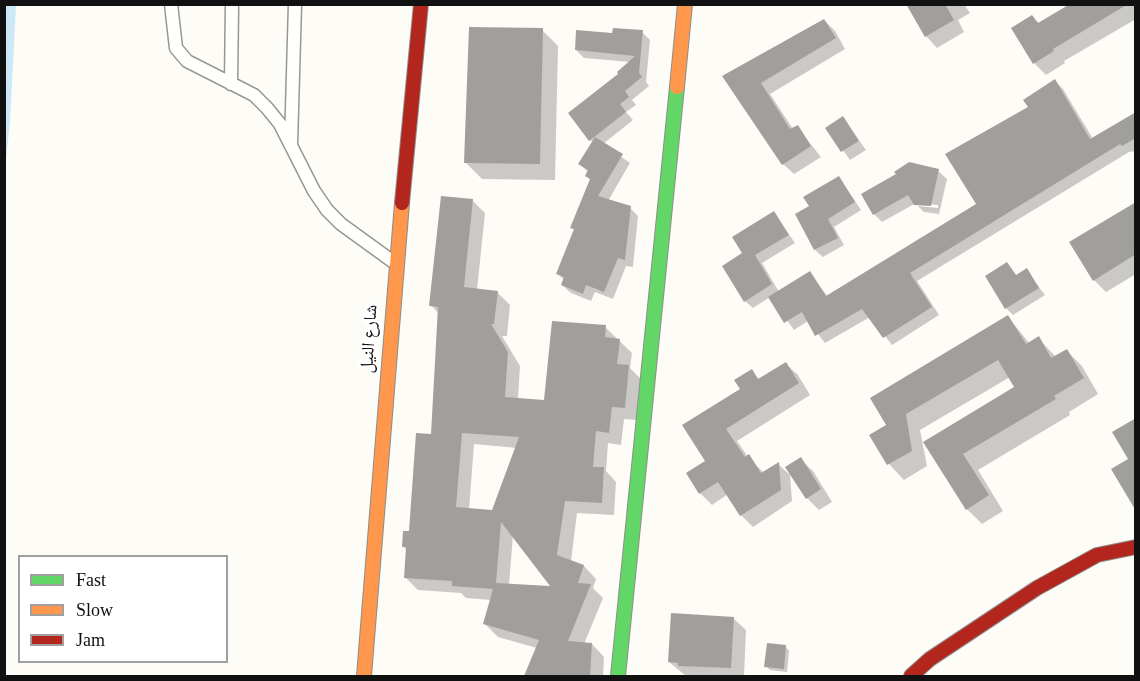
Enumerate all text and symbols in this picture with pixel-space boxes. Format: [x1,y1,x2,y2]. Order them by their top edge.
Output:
street label: شارع النيل [359,304,385,374]
legend [18,555,228,663]
text: Fast [76,570,106,590]
text: Slow [76,600,113,620]
text: Jam [76,630,105,650]

